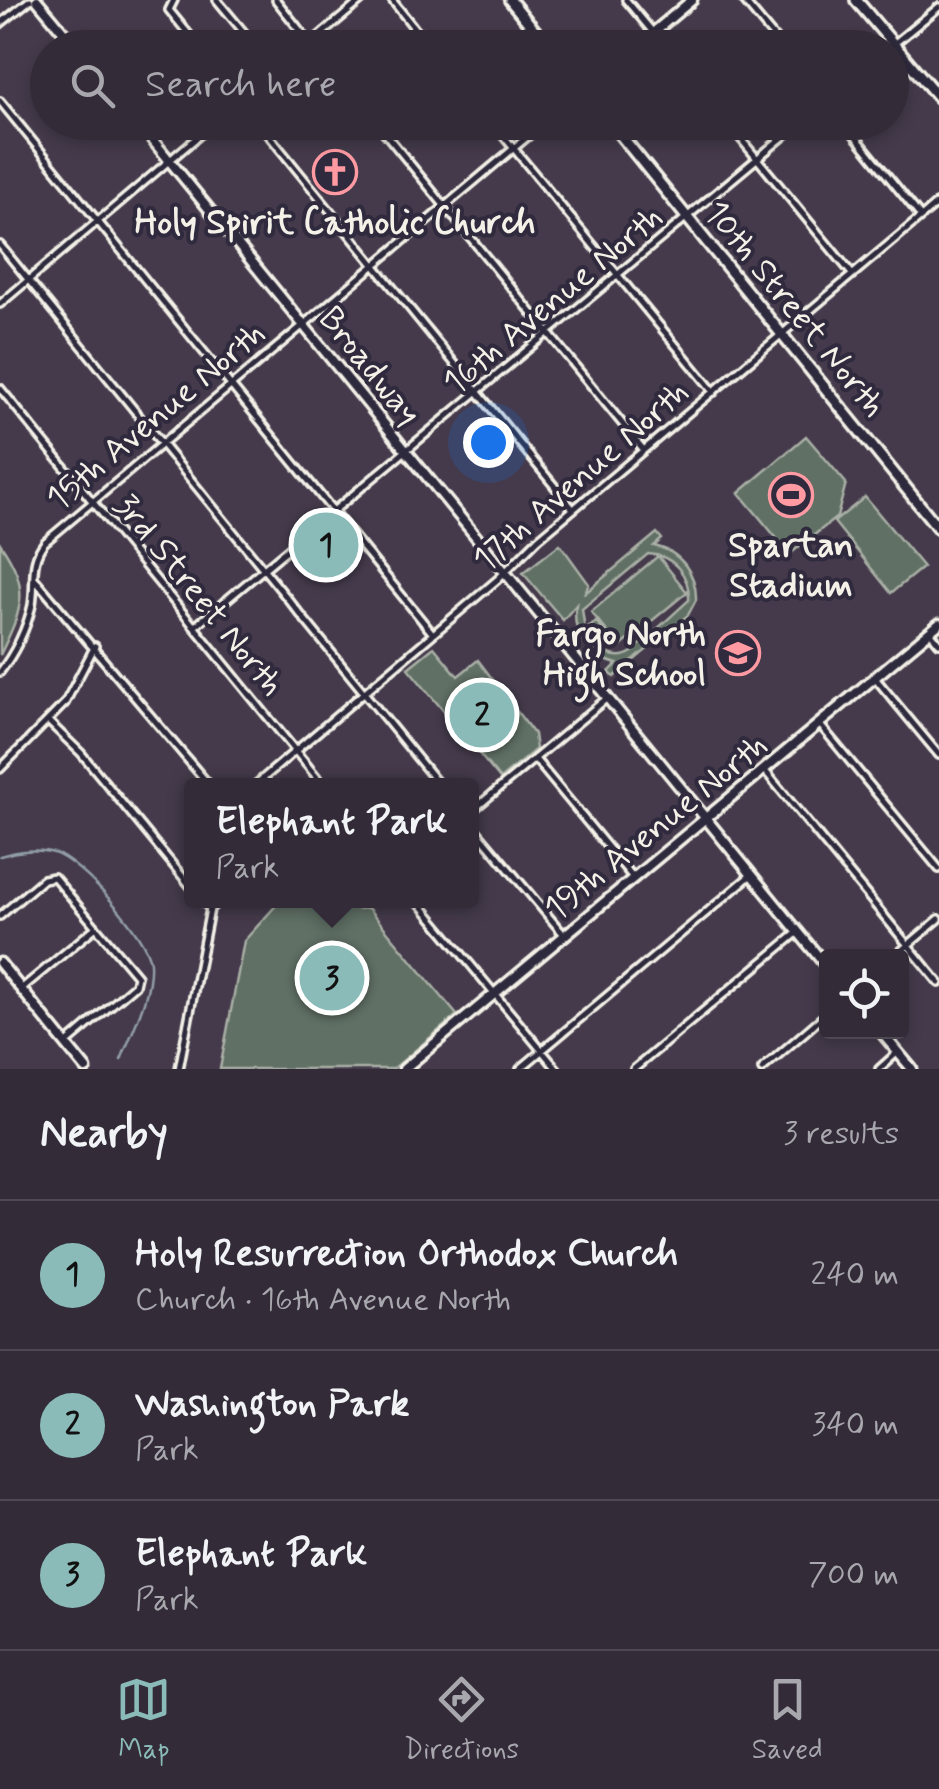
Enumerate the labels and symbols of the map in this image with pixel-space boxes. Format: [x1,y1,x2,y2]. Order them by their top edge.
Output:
church icon: Holy Spirit Catholic Church [312,149,358,195]
street label: 10th Street North [693,191,896,427]
street label: 16th Avenue North [434,195,673,406]
place label: Holy Spirit Catholic Church [135,200,536,246]
street label: Broadway [307,297,431,435]
street label: 15th Avenue North [37,311,276,522]
street label: 17th Avenue North [464,370,699,583]
your location [463,417,514,468]
sports icon: Spartan Stadium [768,472,814,518]
street label: 3rd Street North [102,484,294,706]
pin: 1 [294,508,358,582]
place label: Spartan Stadium [728,523,854,609]
place label: Fargo North High School [536,612,706,703]
school or university icon: Fargo North High School [715,630,761,676]
pin: 2 [450,678,514,752]
street label: 19th Avenue North [535,723,778,932]
pin: 3 [300,940,364,1016]

